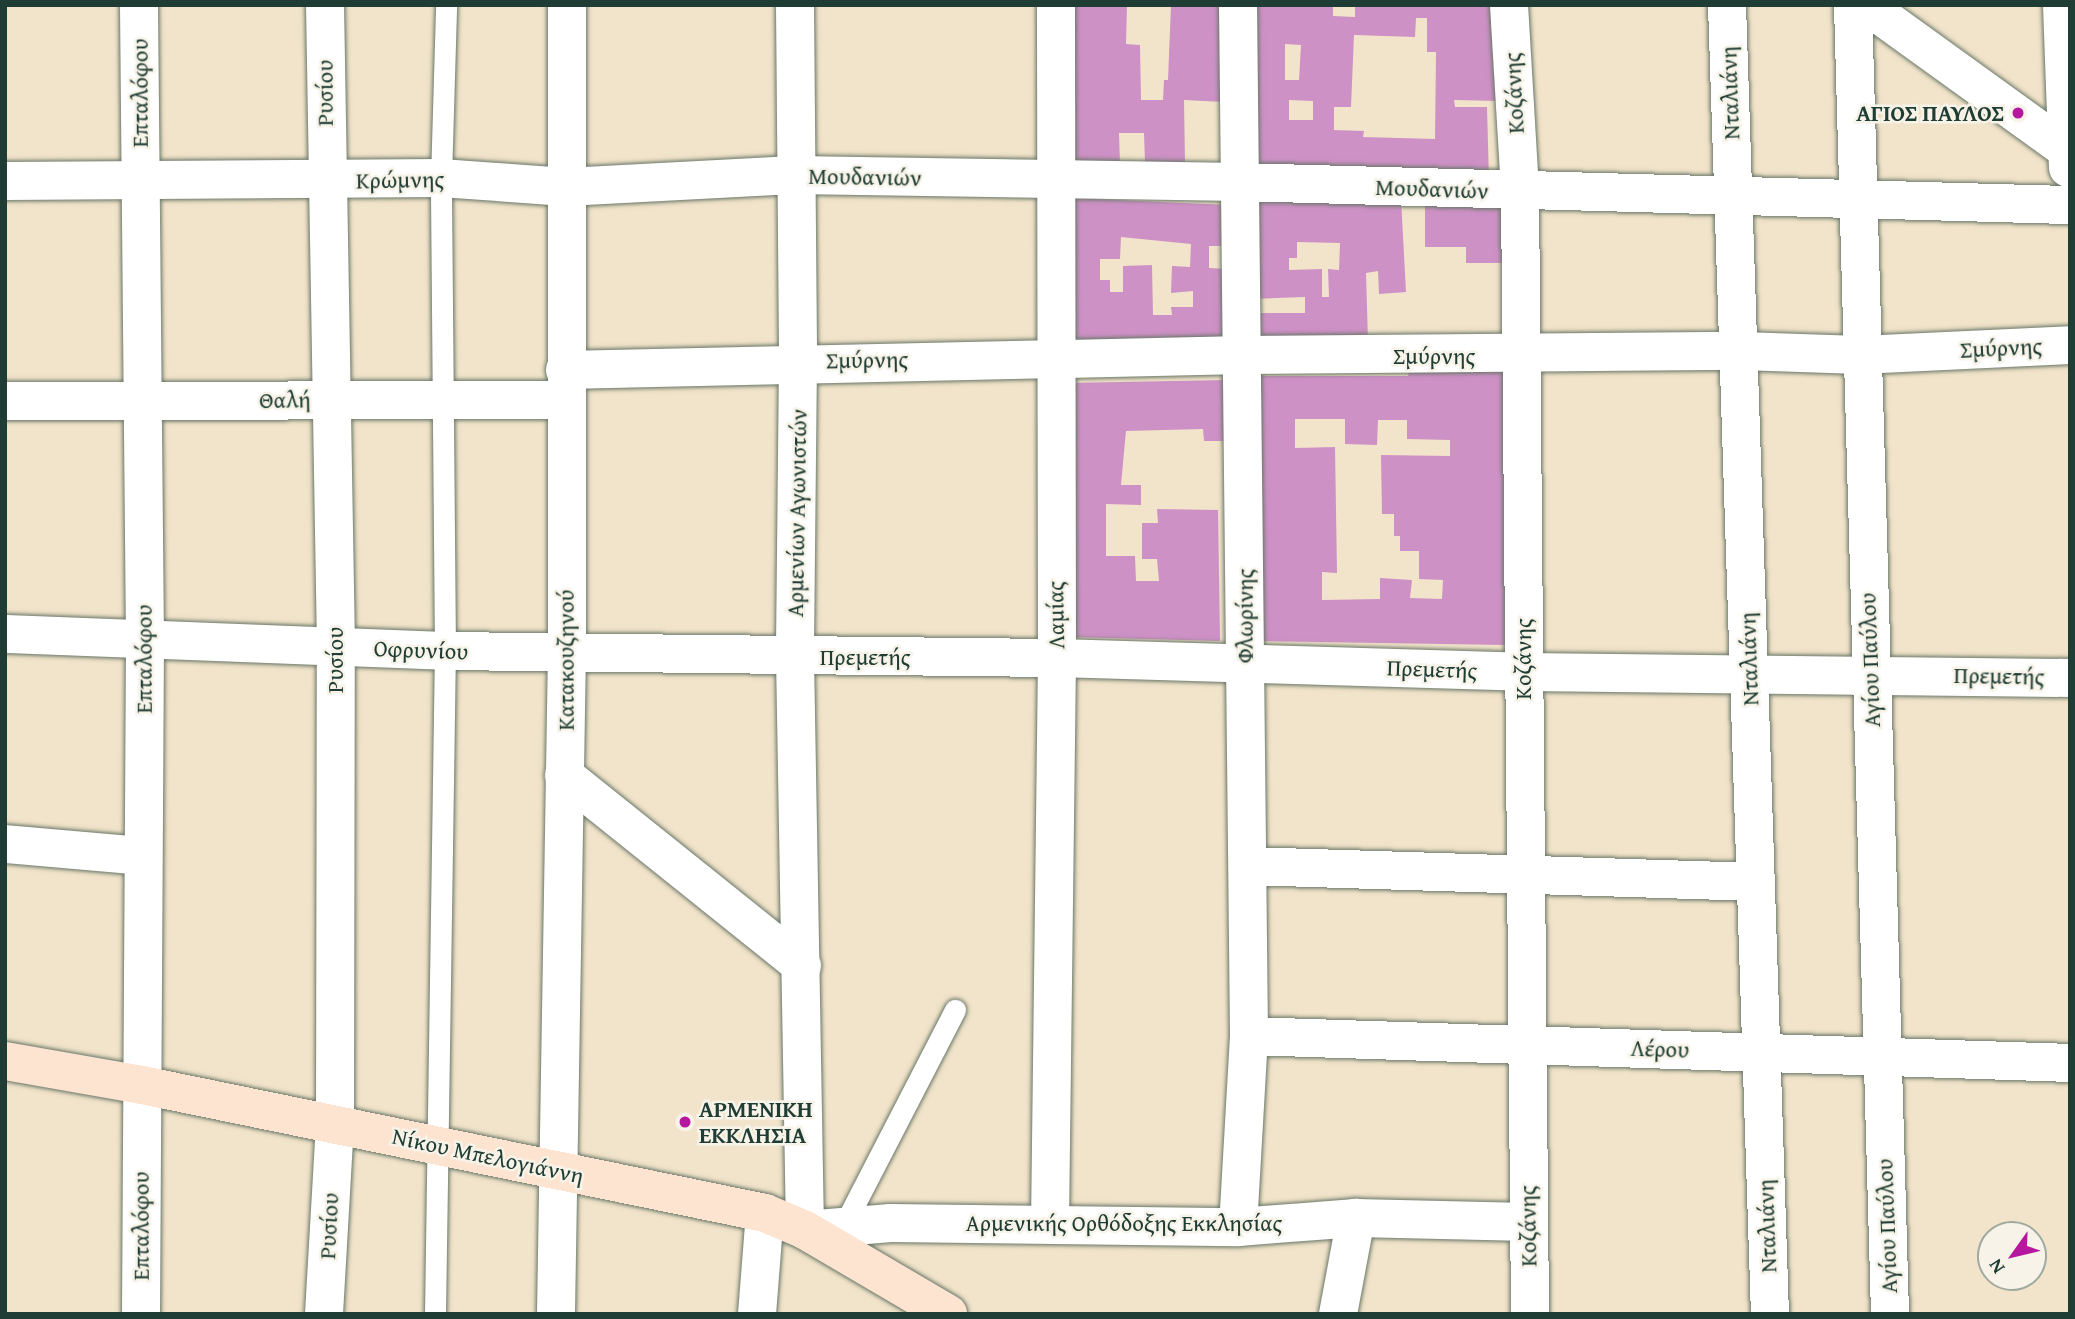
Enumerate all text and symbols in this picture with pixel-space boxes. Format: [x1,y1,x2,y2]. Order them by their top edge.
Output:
street label: Επταλόφου [126,39,154,147]
street label: Νταλιάνη [1715,46,1745,140]
street label: Κοζάνης [1498,52,1530,134]
street label: Ρυσίου [311,60,339,126]
place label: ΑΓΙΟΣ ΠΑΥΛΟΣ [1856,99,2004,127]
marker: ΑΓΙΟΣ ΠΑΥΛΟΣ [2010,105,2026,121]
street label: Μουδανιών [808,162,922,192]
street label: Κρώμνης [356,165,444,195]
street label: Μουδανιών [1375,173,1489,205]
street label: Σμύρνης [1959,332,2043,364]
street label: Σμύρνης [1393,342,1475,370]
street label: Σμύρνης [826,345,908,375]
street label: Θαλή [259,386,311,414]
street label: Αρμενίων Αγωνιστών [781,409,813,617]
street label: Φλωρίνης [1231,569,1259,663]
street label: Λαμίας [1042,581,1070,649]
street label: Κατακουζηνού [552,589,580,731]
street label: Αγίου Παύλου [1854,592,1886,728]
street label: Επταλόφου [130,605,158,713]
street label: Νταλιάνη [1734,612,1764,706]
street label: Κοζάνης [1509,618,1537,700]
street label: Ρυσίου [321,627,349,693]
street label: Οφρυνίου [373,635,469,665]
street label: Πρεμετής [820,643,910,671]
street label: Πρεμετής [1386,654,1478,684]
street label: Πρεμετής [1953,661,2045,691]
street label: Λέρου [1630,1034,1690,1064]
place label: ΑΡΜΕΝΙΚΗ ΕΚΚΛΗΣΙΑ [699,1095,813,1149]
marker: ΑΡΜΕΝΙΚΗ ΕΚΚΛΗΣΙΑ [677,1114,693,1130]
street label: Νίκου Μπελογιάννη [390,1122,586,1190]
street label: Αγίου Παύλου [1871,1158,1903,1294]
street label: Επταλόφου [127,1172,155,1280]
street label: Νταλιάνη [1752,1179,1782,1273]
street label: Κοζάνης [1513,1185,1543,1267]
street label: Ρυσίου [313,1192,345,1260]
street label: Αρμενικής Ορθόδοξης Εκκλησίας [966,1209,1282,1237]
north arrow [1977,1221,2047,1291]
text: N [1981,1254,2011,1280]

